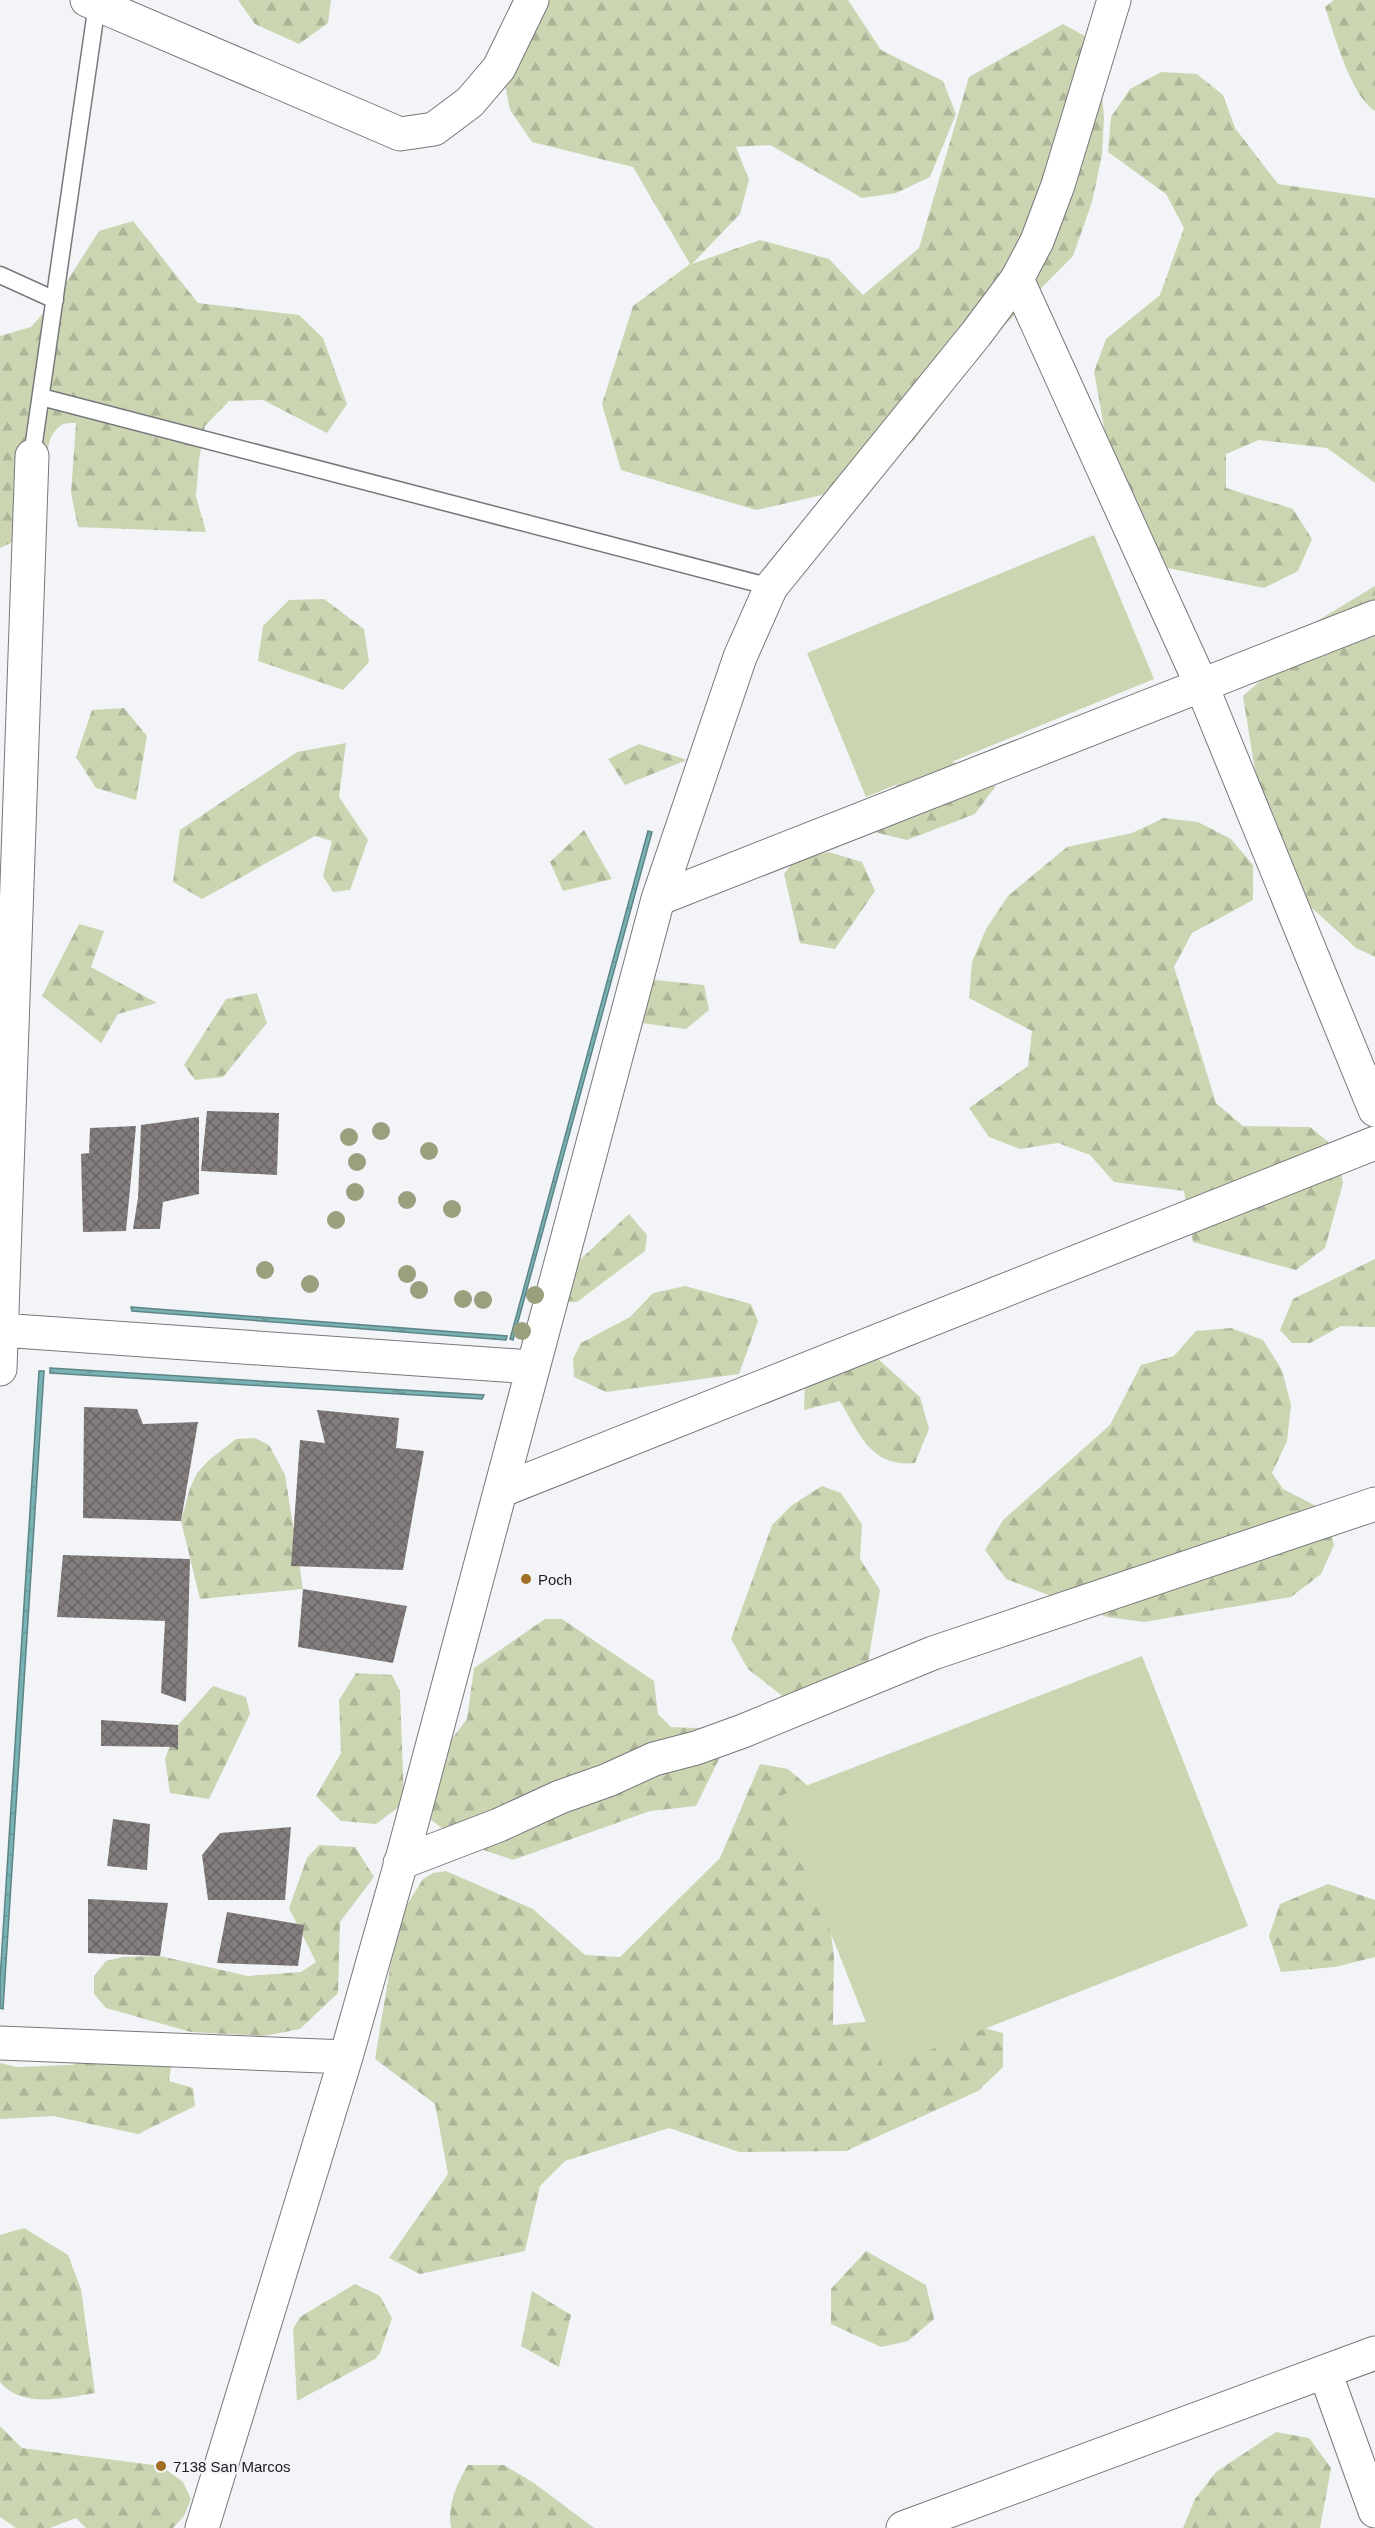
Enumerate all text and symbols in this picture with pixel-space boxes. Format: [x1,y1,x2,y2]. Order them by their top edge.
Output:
place label: Poch [538,1571,572,1588]
marker: Poch [519,1572,533,1586]
place label: 7138 San Marcos [173,2458,291,2475]
marker: 7138 San Marcos [154,2459,168,2473]

